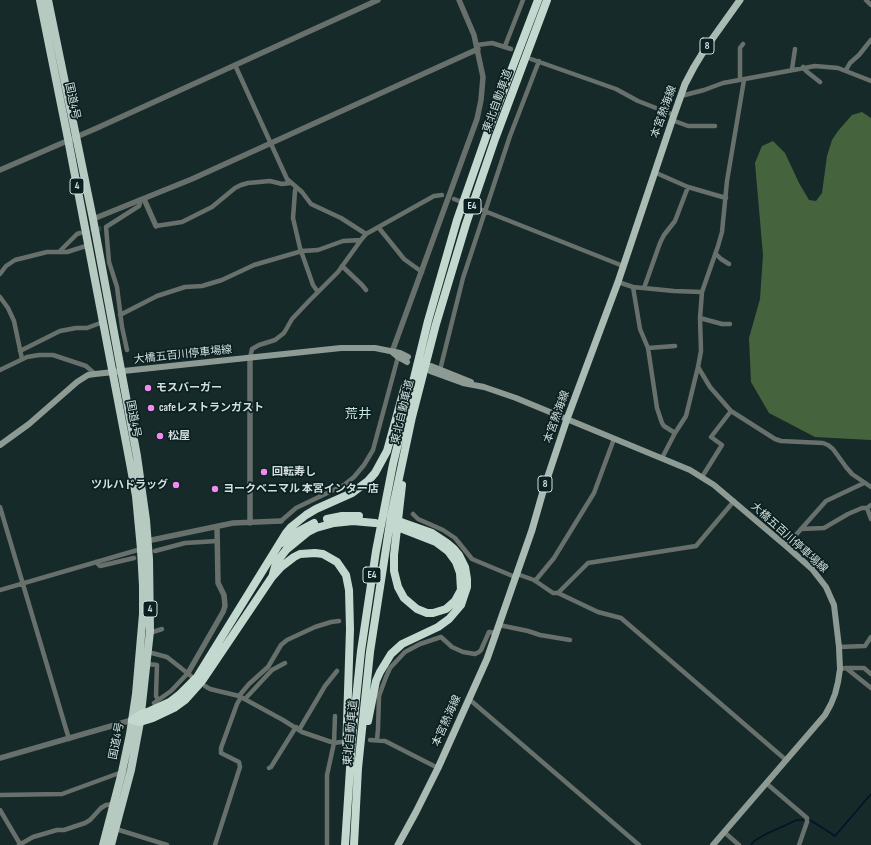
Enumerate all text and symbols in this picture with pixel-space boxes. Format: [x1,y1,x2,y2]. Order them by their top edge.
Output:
road number: 8 [700,38,714,54]
street label: 東北自動車道 [481,68,515,134]
street label: 国道4号 [62,81,82,121]
street label: 本宮熱海線 [648,84,680,140]
road number: 4 [70,178,84,194]
road number: E4 [463,198,481,214]
street label: 大橋五百川停車場線 [133,343,233,367]
street label: 東北自動車道 [389,378,417,446]
place label: モスバーガー [156,381,222,395]
marker: モスバーガー [143,383,153,393]
street label: 本宮熱海線 [541,389,573,445]
street label: 国道4号 [123,399,143,439]
place label: cafeレストランガスト [159,401,264,415]
marker: cafeレストランガスト [146,403,156,413]
district label: 荒井 [345,407,371,423]
place label: 松屋 [168,429,190,443]
marker: 松屋 [155,431,165,441]
place label: 回転寿し [272,465,316,479]
marker: 回転寿し [259,467,269,477]
road number: 8 [538,476,552,492]
place label: ツルハドラッグ [91,478,168,492]
marker: ツルハドラッグ [171,480,181,490]
place label: ヨークベニマル 本宮インター店 [223,482,379,496]
marker: ヨークベニマル 本宮インター店 [210,484,220,494]
street label: 大橋五百川停車場線 [748,500,830,576]
road number: E4 [363,567,381,583]
road number: 4 [143,601,157,617]
street label: 本宮熱海線 [430,693,464,749]
street label: 東北自動車道 [342,700,360,766]
street label: 国道4号 [107,721,127,761]

